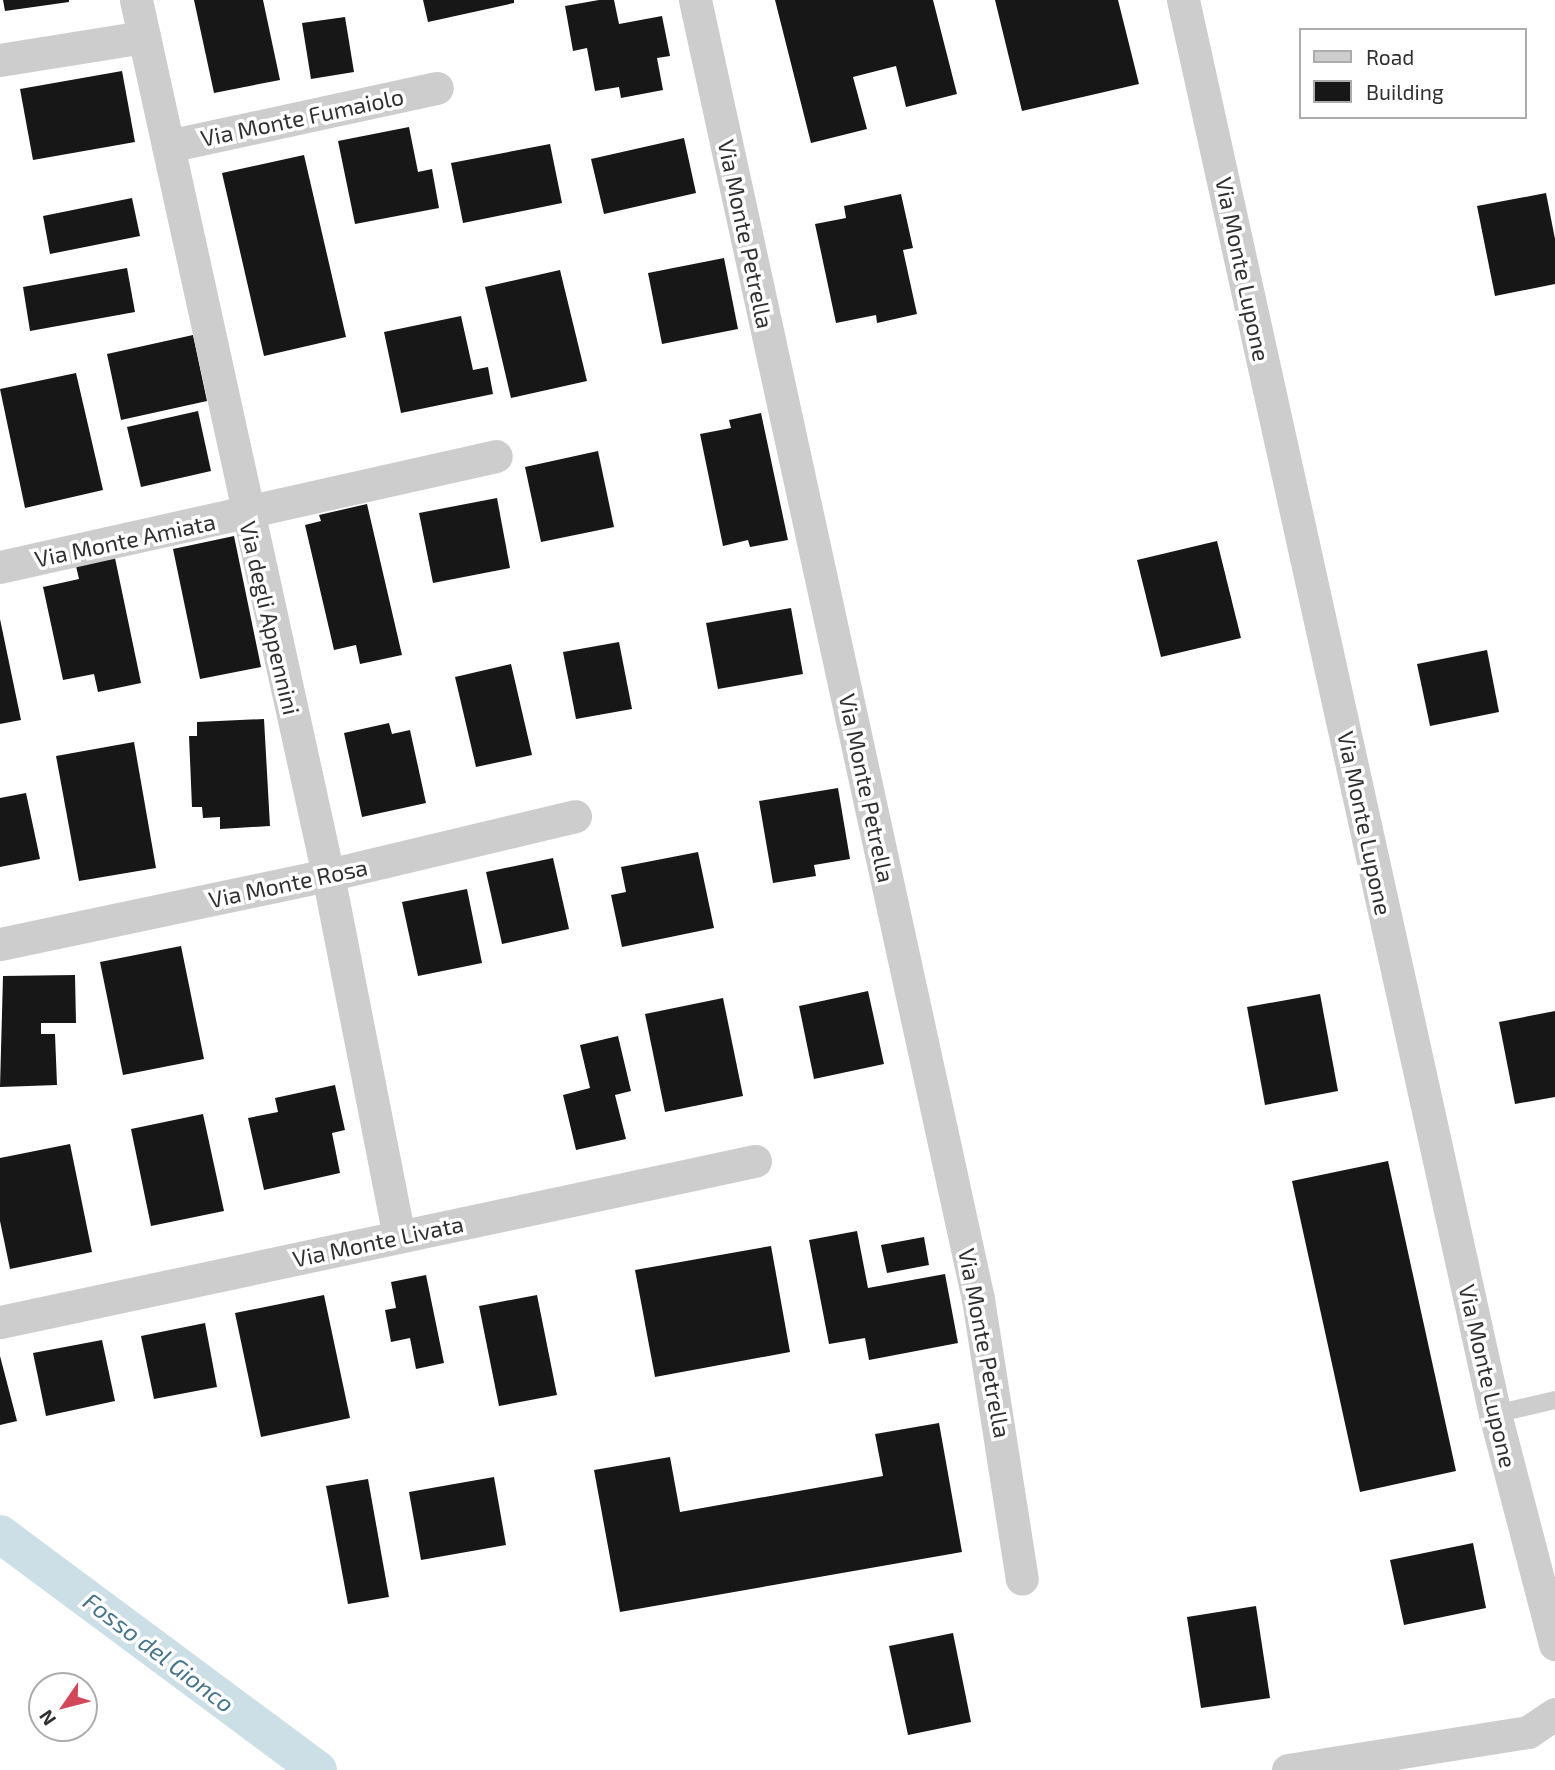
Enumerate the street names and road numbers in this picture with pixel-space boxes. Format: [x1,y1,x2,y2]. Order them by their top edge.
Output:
street label: Via Monte Fumaiolo [198,82,406,152]
street label: Via Monte Petrella [712,137,780,331]
street label: Via Monte Lupone [1210,174,1276,364]
street label: Via Monte Amiata [32,507,218,573]
street label: Via degli Appennini [234,518,306,718]
street label: Via Monte Petrella [833,691,901,885]
street label: Via Monte Lupone [1332,728,1398,918]
street label: Via Monte Rosa [206,853,370,913]
street label: Via Monte Livata [290,1209,466,1273]
street label: Via Monte Petrella [953,1246,1017,1440]
street label: Via Monte Lupone [1453,1282,1523,1470]

